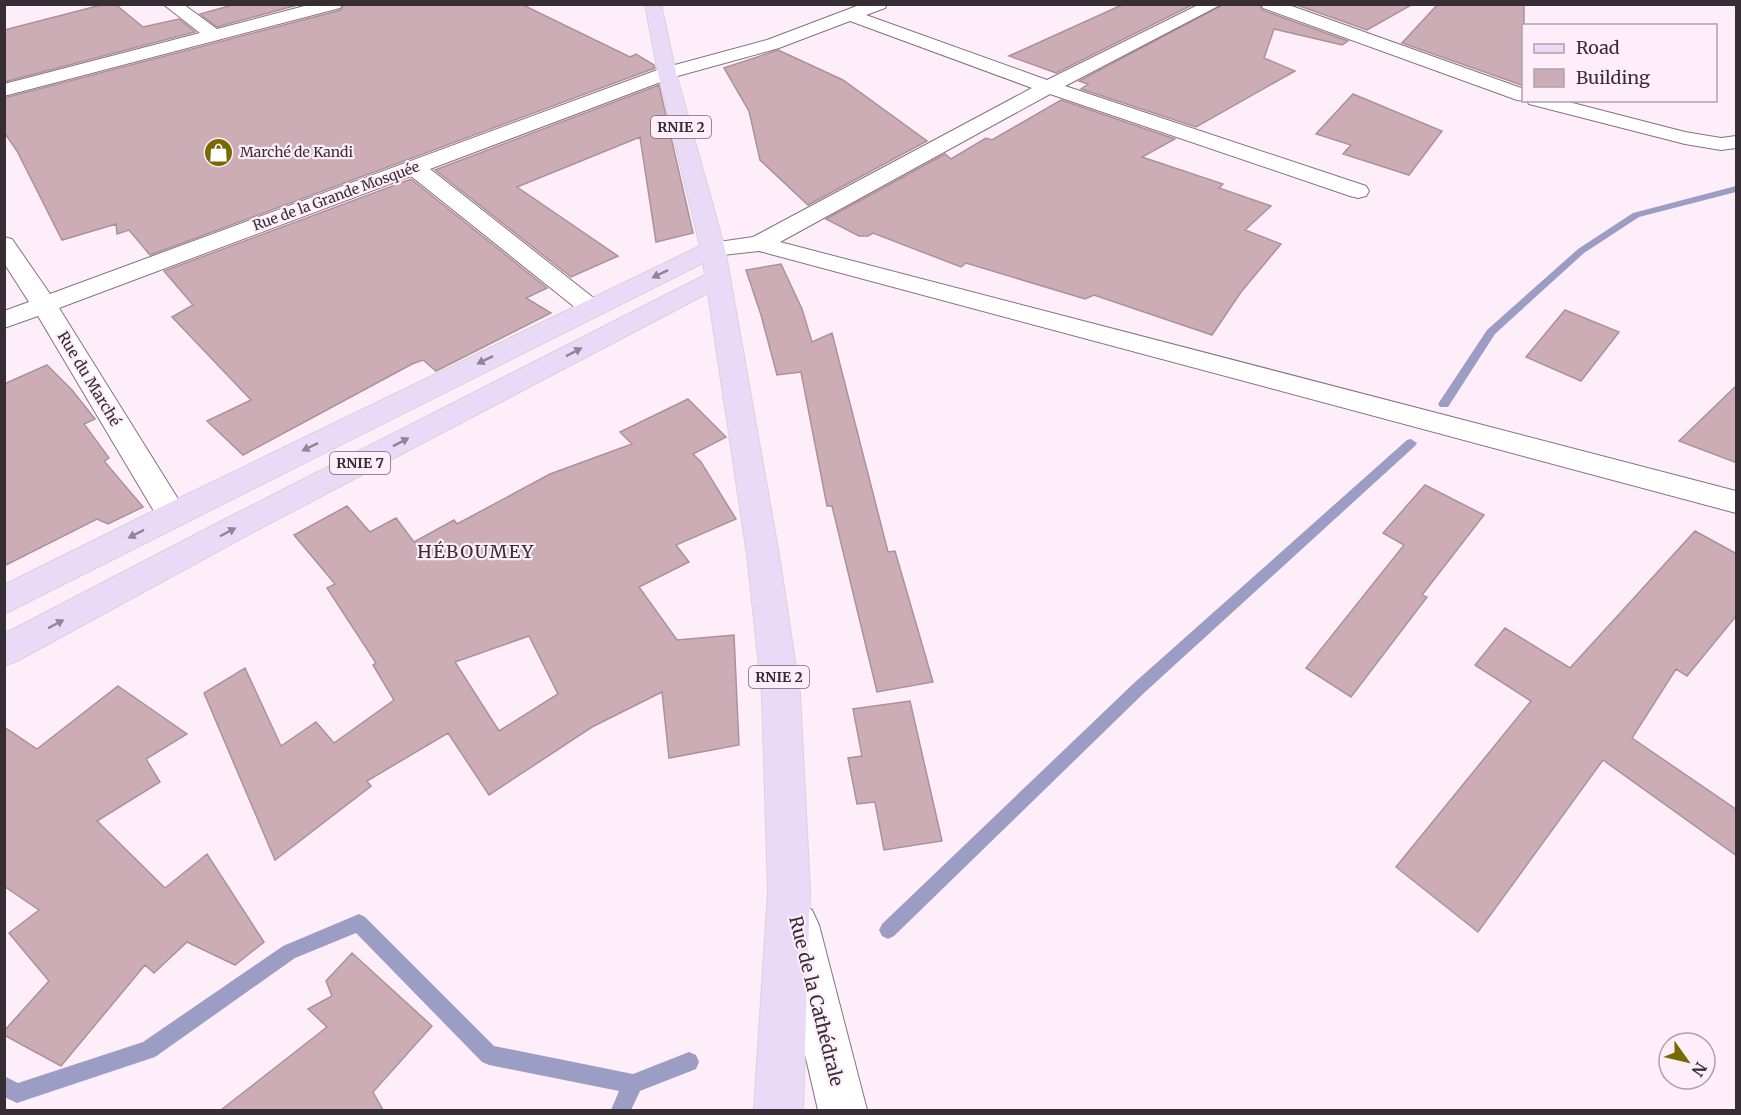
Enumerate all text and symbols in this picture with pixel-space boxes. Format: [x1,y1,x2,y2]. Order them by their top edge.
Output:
legend [1522,24,1717,102]
text: Road [1576,36,1620,59]
text: Building [1576,66,1650,89]
road number: RNIE 2 [651,116,711,138]
shop icon: Marché de Kandi [203,136,235,168]
place label: Marché de Kandi [240,143,354,161]
street label: Rue de la Grande Mosquée [250,157,422,235]
one-way arrow [652,270,669,279]
street label: Rue du Marché [54,328,125,430]
one-way arrow [566,348,583,357]
one-way arrow [476,355,493,365]
one-way arrow [393,437,410,447]
one-way arrow [302,442,319,451]
road number: RNIE 7 [330,452,390,474]
one-way arrow [220,527,237,537]
one-way arrow [127,529,144,538]
district label: HÉBOUMEY [417,540,535,563]
one-way arrow [48,619,65,629]
road number: RNIE 2 [749,666,809,688]
street label: Rue de la Cathédrale [784,913,849,1088]
north arrow [1657,1031,1717,1091]
text: N [1687,1059,1711,1081]

